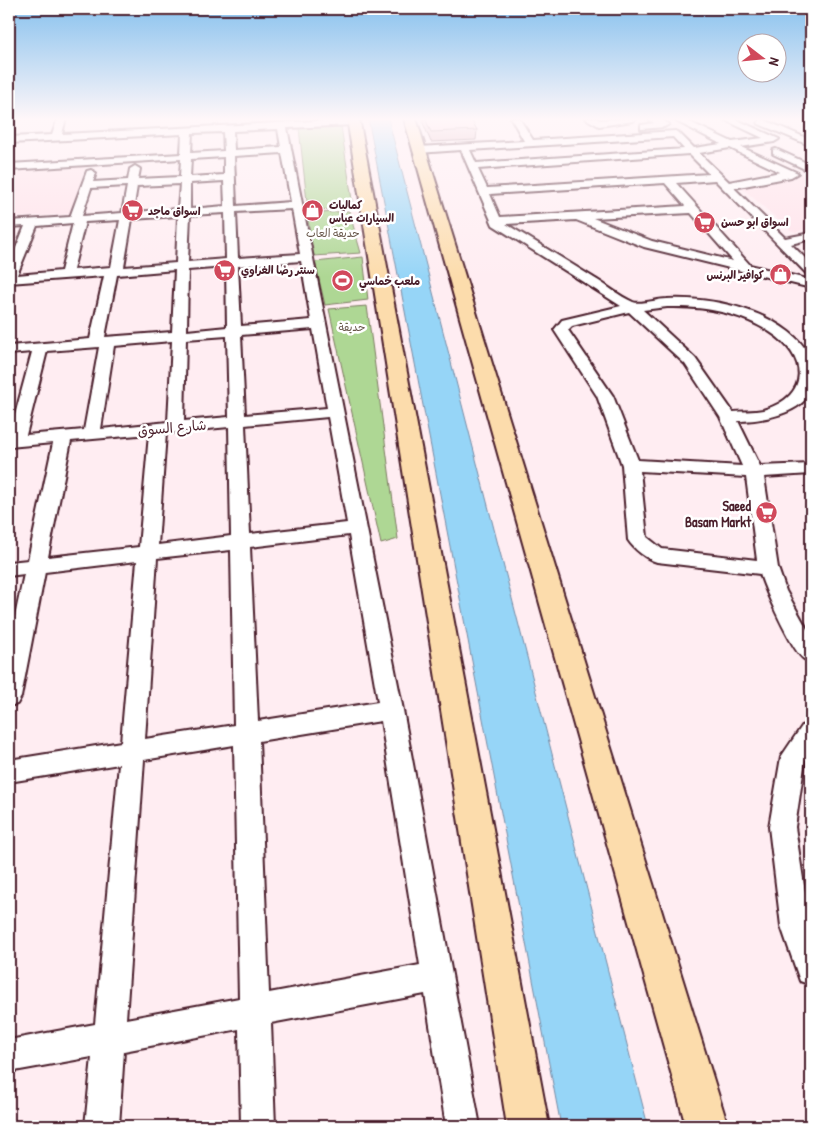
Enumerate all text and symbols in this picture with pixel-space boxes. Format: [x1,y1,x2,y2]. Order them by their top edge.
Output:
north arrow [738,32,788,82]
text: N [765,56,785,68]
place label: كماليات السيارات عباس [329,198,394,225]
supermarket icon: اسواق ماجد [120,199,144,223]
shop icon: كماليات السيارات عباس [301,199,325,223]
place label: اسواق ماجد [148,204,201,219]
supermarket icon: اسواق ابو حسن [693,210,717,234]
place label: اسواق ابو حسن [721,215,789,230]
park label: حديقة العاب [306,226,360,241]
supermarket icon: سنتر رضا الغراوي [213,258,237,282]
place label: سنتر رضا الغراوي [241,263,315,279]
shop icon: كوافير البرنس [768,263,792,287]
place label: كوافير البرنس [706,268,764,283]
sports icon: ملعب خماسي [331,269,355,293]
place label: ملعب خماسي [359,274,420,291]
park label: حديقة [339,320,365,334]
street label: شارع السوق [137,415,207,440]
place label: Saeed Basam Markt [685,496,752,531]
supermarket icon: Saeed Basam Markt [755,501,779,525]

